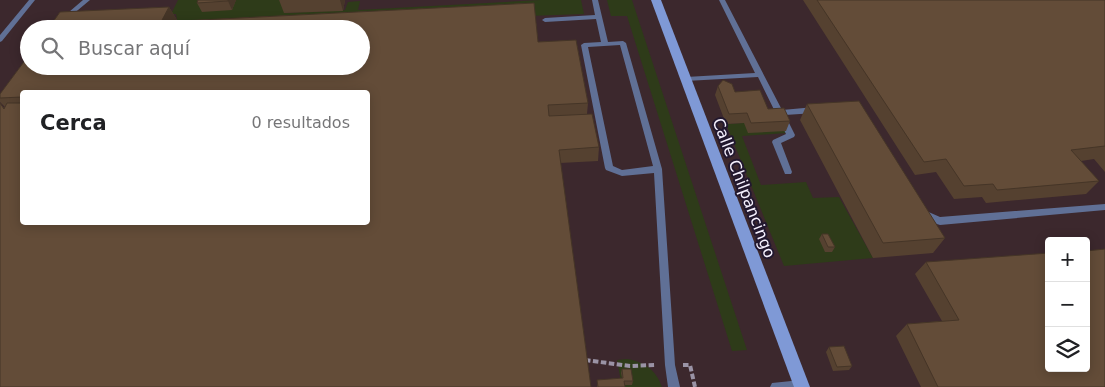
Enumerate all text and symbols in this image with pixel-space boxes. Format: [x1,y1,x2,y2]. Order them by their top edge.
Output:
search box [20,20,370,75]
icon: search [38,34,66,62]
text: Buscar aquí [78,37,190,59]
text: Cerca [40,111,107,135]
text: 0 resultados [251,113,350,132]
street label: Calle Chilpancingo [709,115,779,261]
map controls [1045,237,1090,372]
button: + [1045,237,1090,282]
button: − [1045,282,1090,327]
button: layers [1045,327,1090,372]

